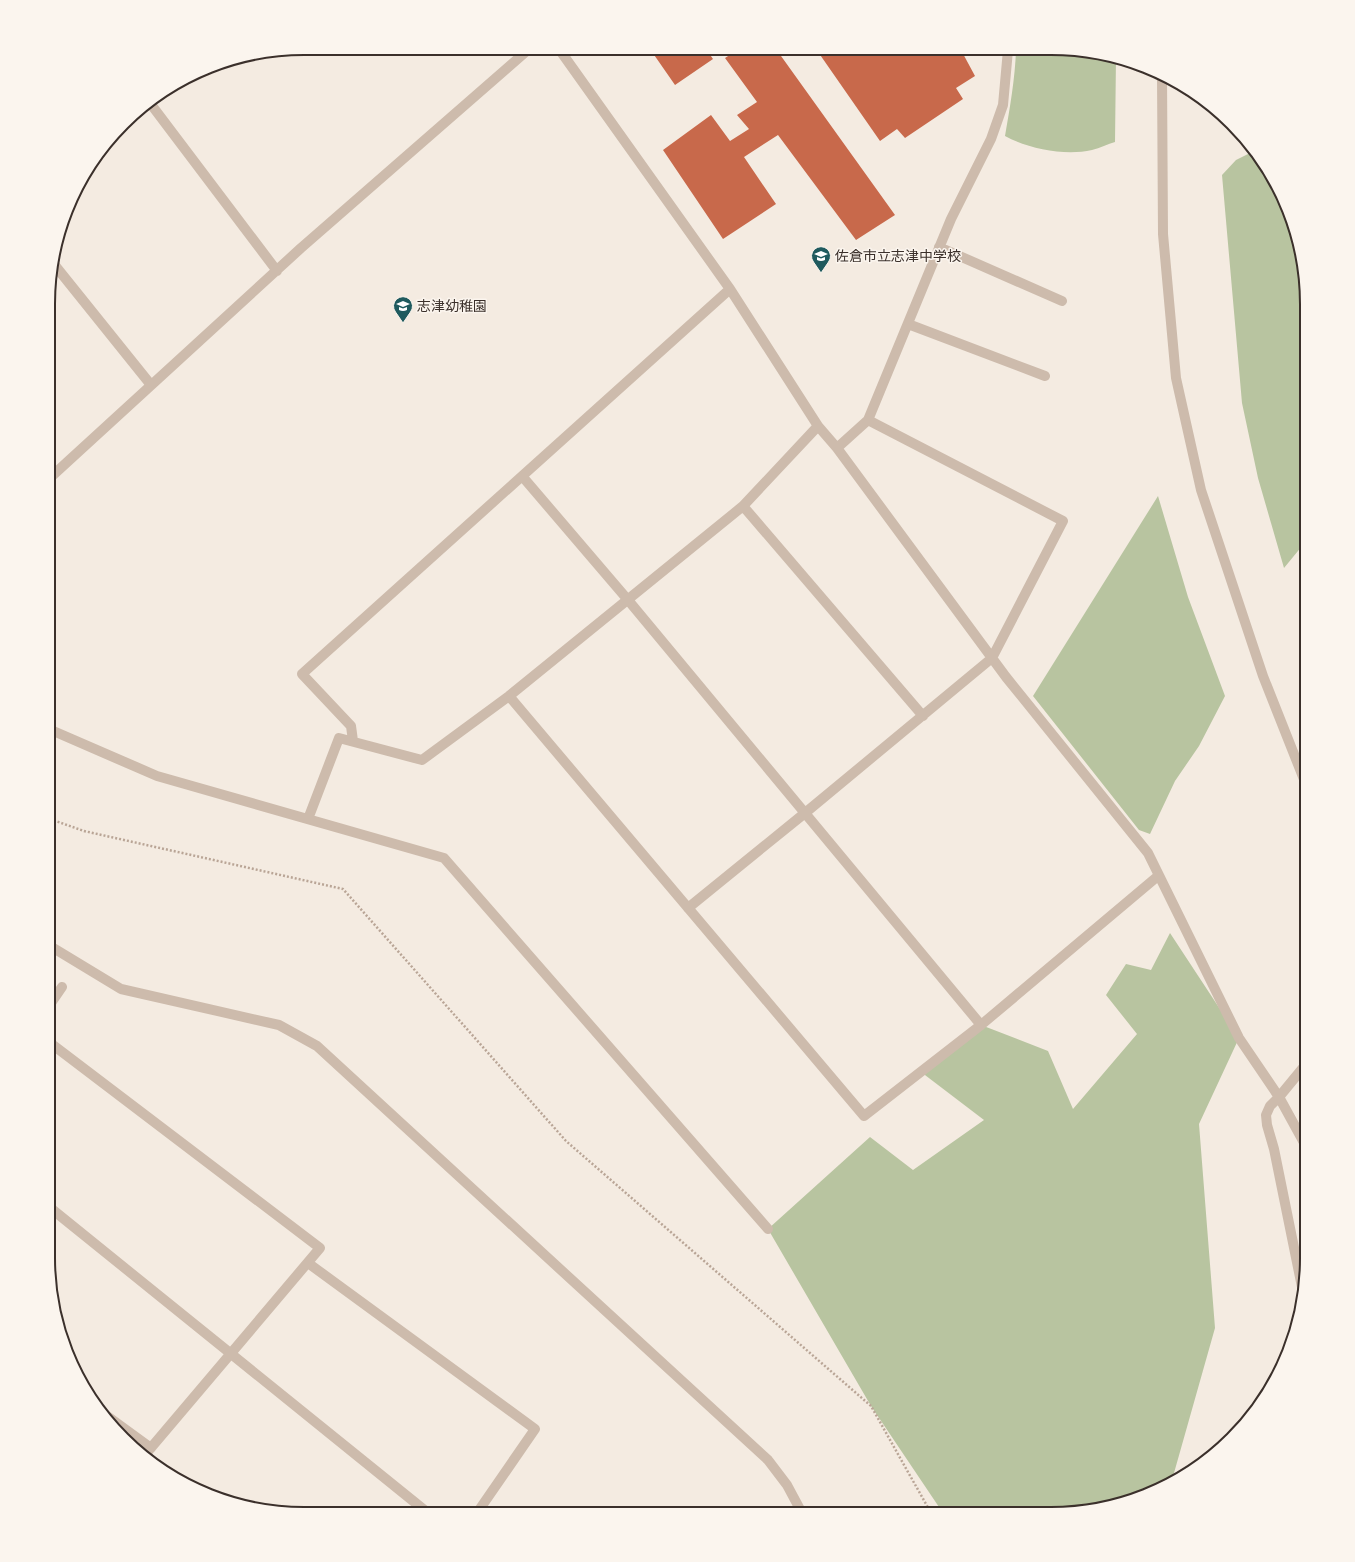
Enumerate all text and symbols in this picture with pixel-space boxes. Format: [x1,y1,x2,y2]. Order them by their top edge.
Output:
school or university icon: 佐倉市立志津中学校 [810,245,832,273]
place label: 佐倉市立志津中学校 [835,248,961,264]
school or university icon: 志津幼稚園 [392,295,414,323]
place label: 志津幼稚園 [417,298,487,314]

